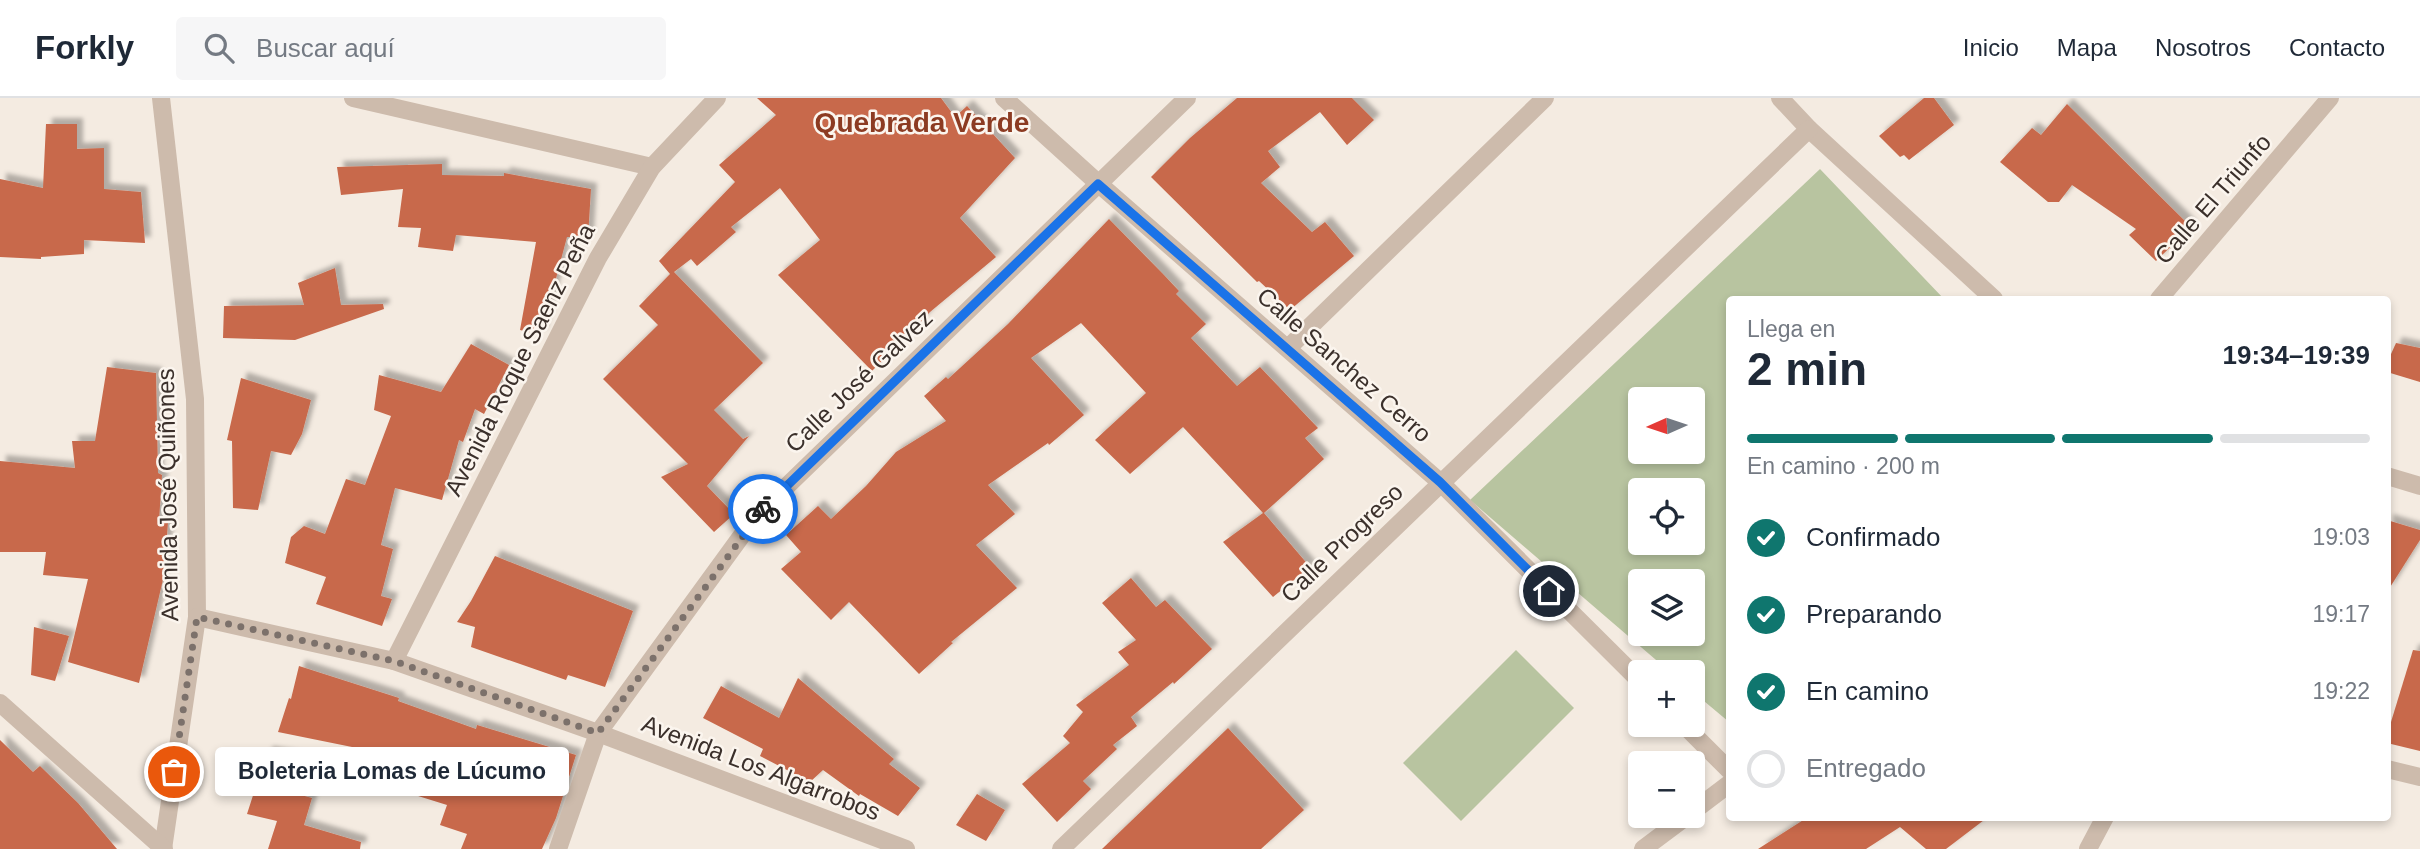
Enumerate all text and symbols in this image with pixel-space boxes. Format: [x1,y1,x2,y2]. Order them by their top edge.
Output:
search box [176,17,666,80]
text: Forkly [35,29,134,66]
icon: search [200,29,238,67]
text: Buscar aquí [256,33,395,63]
text: Inicio [1963,34,2019,61]
text: Mapa [2057,34,2117,61]
text: Nosotros [2155,34,2251,61]
text: Contacto [2289,34,2385,61]
district label: Quebrada Verde [815,107,1029,138]
street label: Calle El Triunfo [2149,128,2276,269]
street label: Avenida Roque Saenz Peña [439,219,600,500]
street label: Calle Sanchez Cerro [1252,282,1437,447]
street label: Calle José Galvez [780,304,938,458]
text: Llega en [1747,316,1835,342]
text: 19:34–19:39 [2223,340,2370,370]
text: 2 min [1747,343,1867,395]
street label: Avenida José Quiñones [152,368,183,622]
north arrow [1628,387,1704,464]
map controls [1628,387,1705,828]
text: En camino · 200 m [1747,453,1940,479]
courier [728,474,798,544]
street label: Calle Progreso [1275,478,1408,607]
button: locate [1628,478,1705,555]
icon: bike [744,490,782,528]
icon: check [1747,519,1785,557]
text: Confirmado [1806,522,1940,552]
text: 19:03 [2312,524,2370,550]
pin [1519,561,1579,621]
button: layers [1628,569,1705,646]
icon: home [1530,572,1568,610]
icon: check [1747,596,1785,634]
text: Preparando [1806,599,1942,629]
text: 19:17 [2312,601,2370,627]
button: + [1628,660,1705,737]
icon: check [1747,673,1785,711]
text: En camino [1806,676,1929,706]
text: 19:22 [2312,678,2370,704]
street label: Avenida Los Algarrobos [638,710,884,825]
pin [144,742,204,802]
callout: Boleteria Lomas de Lúcumo [216,748,570,796]
button: − [1628,751,1705,828]
icon: bag [155,753,193,791]
text: Entregado [1806,753,1926,783]
text: Boleteria Lomas de Lúcumo [238,758,546,784]

